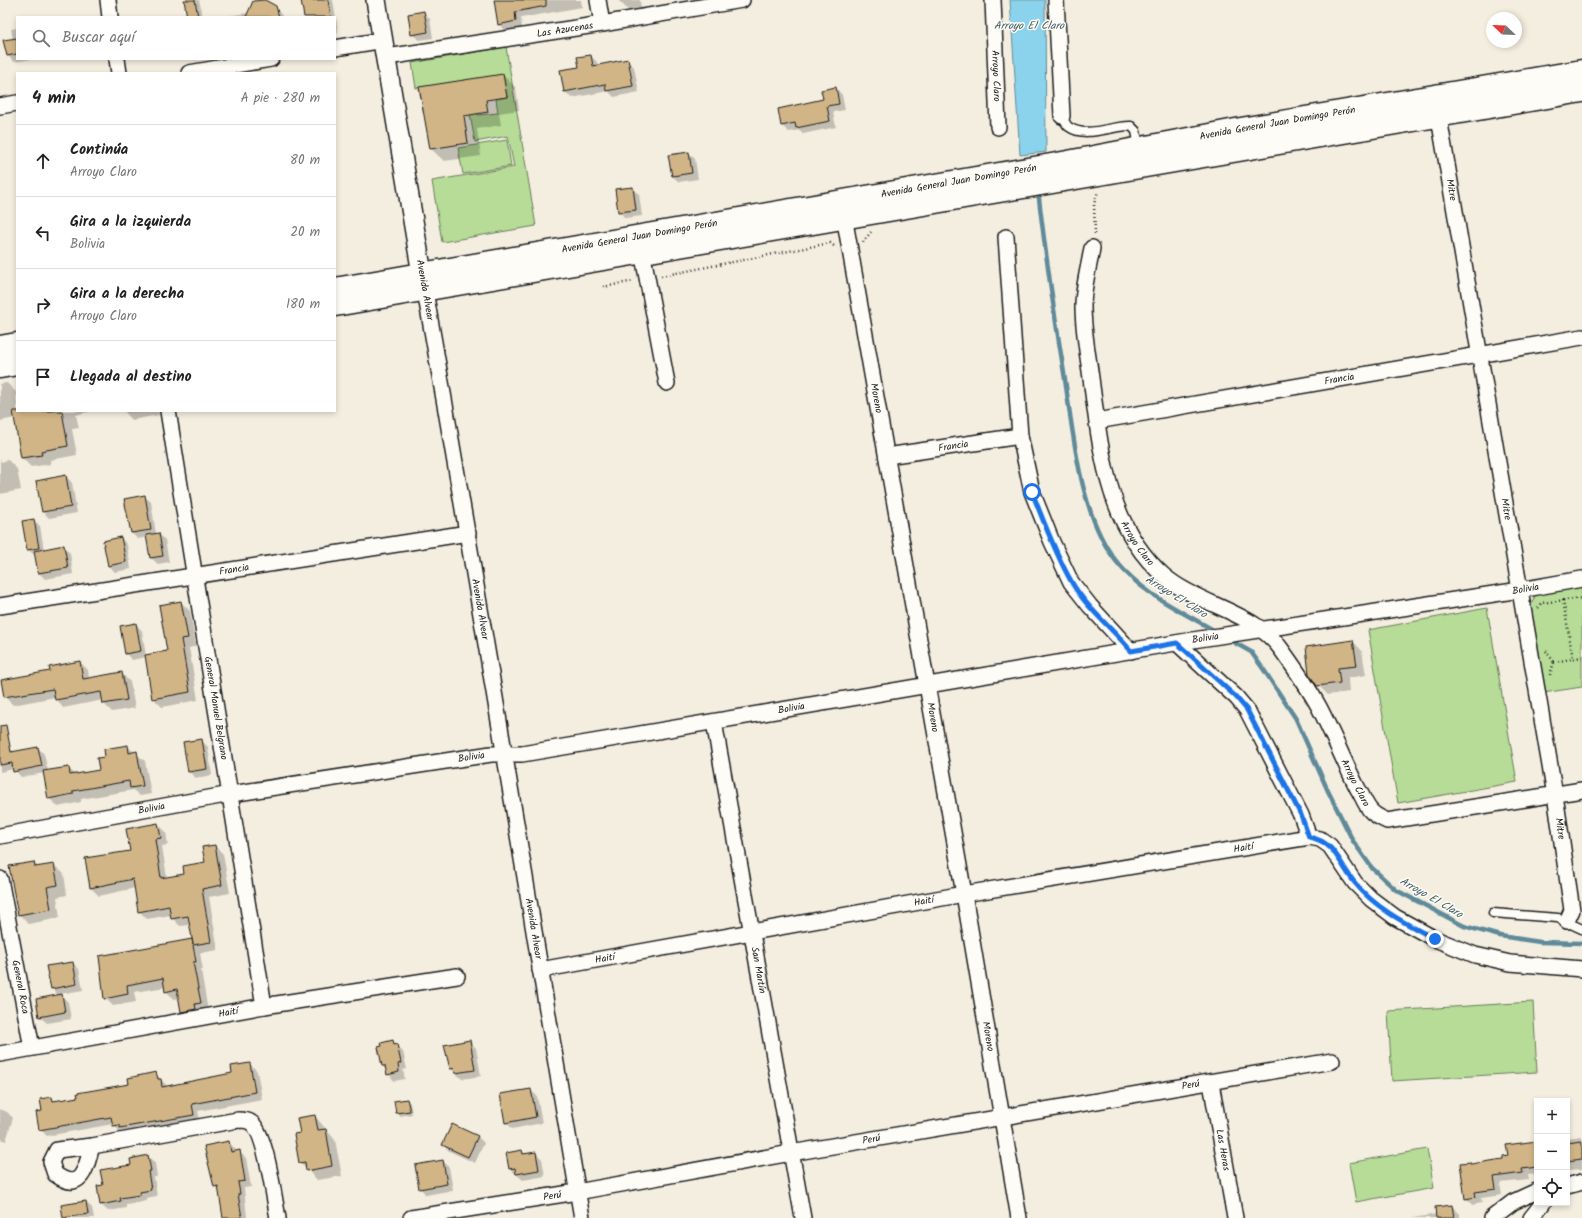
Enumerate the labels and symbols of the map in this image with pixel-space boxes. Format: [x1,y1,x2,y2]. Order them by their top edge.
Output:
north arrow [1486,12,1522,48]
street label: Las Azucenas [536,17,595,42]
water label: Arroyo El Claro [994,17,1065,35]
street label: Arroyo Claro [987,50,1005,102]
street label: Avenida General Juan Domingo Perón [1198,102,1357,145]
street label: Avenida General Juan Domingo Perón [880,160,1038,202]
street label: Mitre [1442,178,1461,202]
street label: Avenida General Juan Domingo Perón [560,215,719,258]
street label: Avenida Alvear [412,258,438,322]
street label: Francia [1323,369,1356,389]
street label: Moreno [866,382,887,415]
street label: Francia [937,436,970,456]
route start [1023,483,1041,501]
street label: Mitre [1496,497,1516,522]
street label: Arroyo Claro [1116,518,1158,570]
street label: Francia [218,559,251,580]
water label: Arroyo El Claro [1141,571,1211,624]
street label: Avenida Alvear [467,577,493,641]
street label: Bolivia [1511,579,1541,599]
street label: Bolivia [1191,628,1220,648]
street label: General Manuel Belgrano [200,655,232,762]
street label: Bolivia [777,698,806,718]
street label: Moreno [922,701,943,734]
street label: Bolivia [457,747,486,767]
street label: Arroyo Claro [1337,756,1374,810]
street label: Bolivia [137,798,167,819]
street label: Mitre [1550,817,1570,841]
street label: Haití [1232,838,1256,857]
water label: Arroyo El Claro [1396,873,1467,924]
street label: Haití [913,891,937,911]
street label: Avenida Alvear [521,897,547,961]
route end [1426,930,1444,948]
street label: San Martín [746,946,771,995]
street label: Haití [594,948,618,968]
street label: General Roca [8,959,33,1016]
street label: Haití [217,1003,241,1022]
street label: Moreno [978,1020,999,1053]
street label: Perú [1180,1076,1201,1094]
street label: Las Heras [1211,1128,1235,1173]
street label: Perú [861,1130,882,1149]
street label: Perú [542,1187,563,1205]

